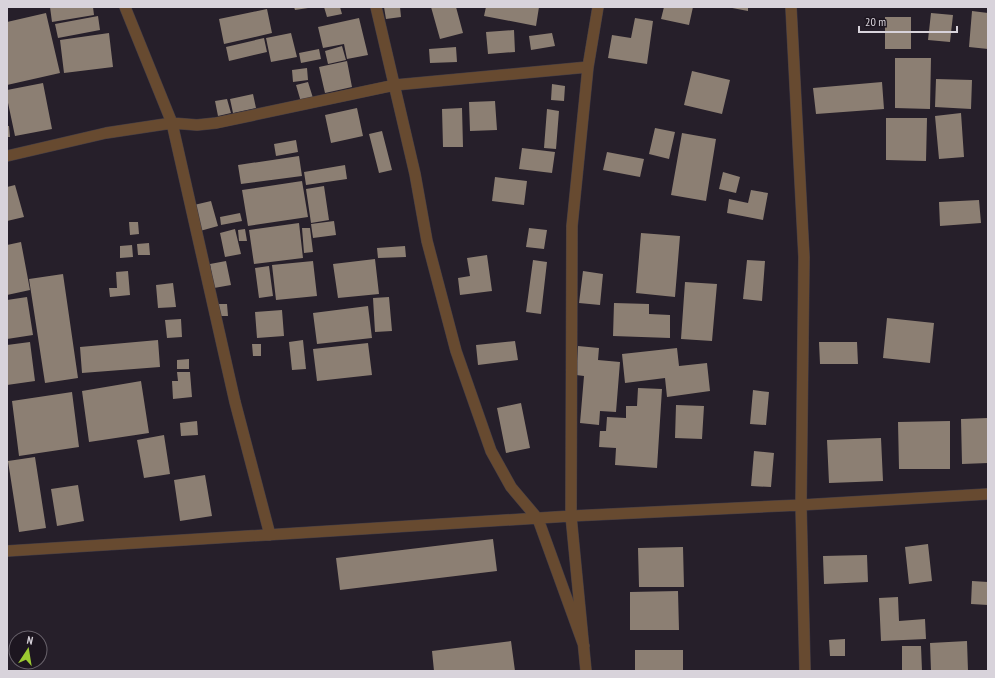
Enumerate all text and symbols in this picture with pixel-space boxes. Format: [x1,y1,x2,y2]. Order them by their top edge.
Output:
scale bar [859,8,957,34]
text: 20 m [865,14,886,29]
north arrow [8,630,48,670]
text: N [26,633,34,648]

